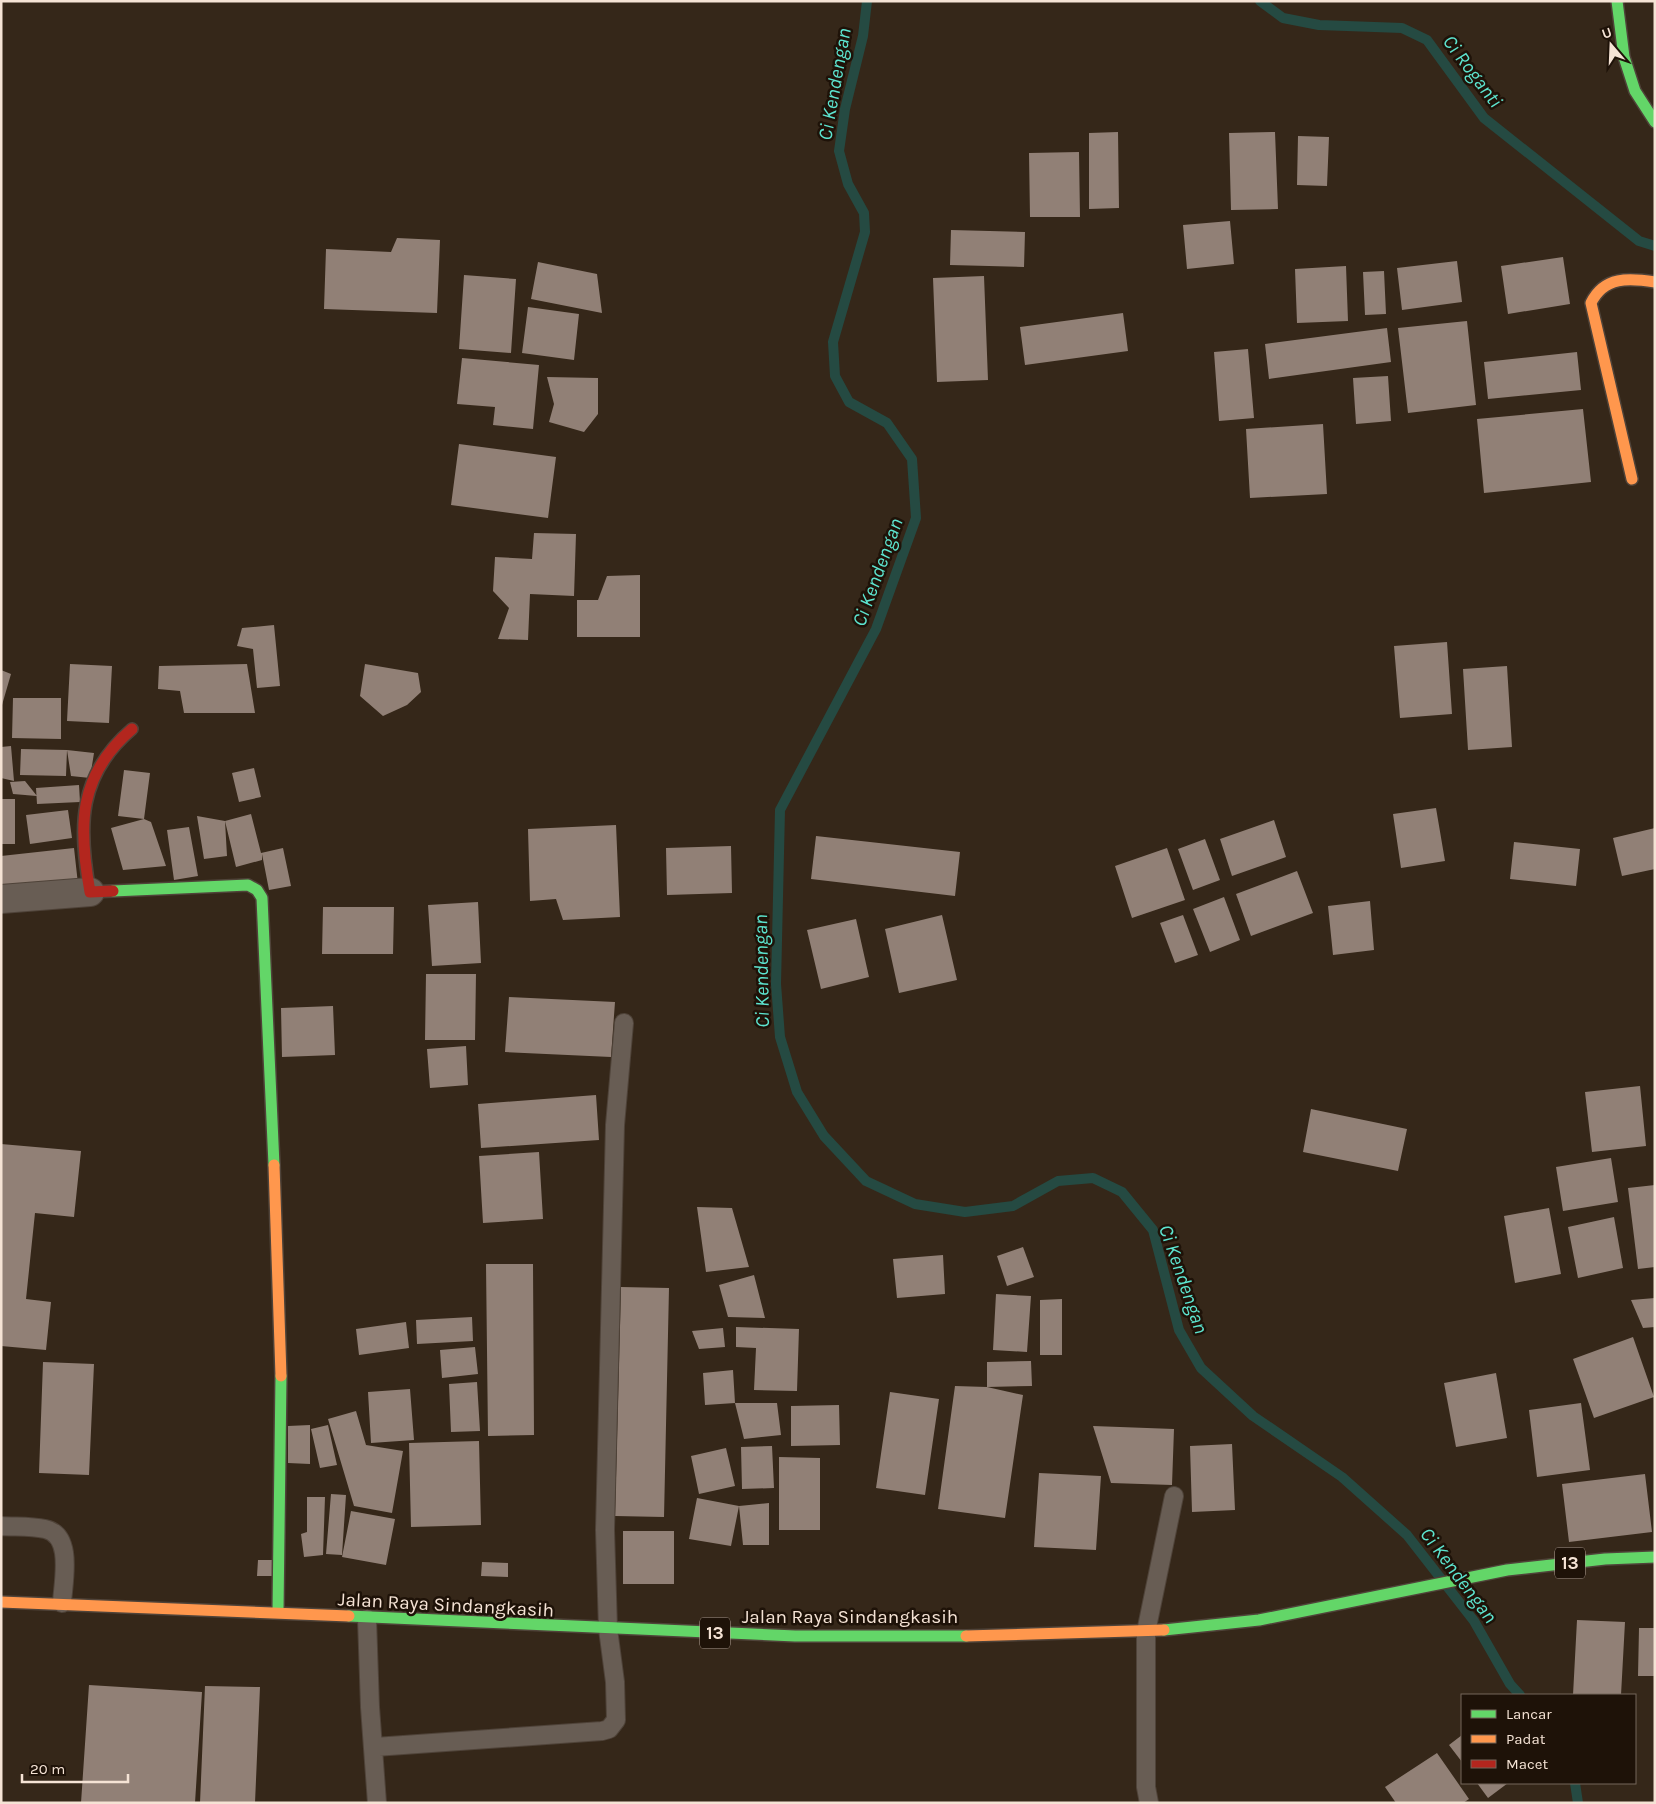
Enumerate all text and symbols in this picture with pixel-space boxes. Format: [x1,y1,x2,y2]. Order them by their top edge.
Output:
north arrow [1586,20,1636,70]
text: U [1600,24,1614,43]
water label: Ci Kendengan [813,26,856,142]
water label: Ci Roganti [1438,31,1507,112]
water label: Ci Kendengan [847,515,908,630]
water label: Ci Kendengan [749,914,774,1028]
water label: Ci Kendengan [1154,1222,1213,1337]
water label: Ci Kendengan [1415,1523,1502,1628]
road number: 13 [1555,1548,1585,1579]
street label: Jalan Raya Sindangkasih [337,1588,555,1622]
street label: Jalan Raya Sindangkasih [742,1606,958,1628]
road number: 13 [700,1618,730,1649]
legend [1461,1694,1636,1784]
text: Lancar [1506,1705,1552,1723]
text: Padat [1506,1730,1546,1748]
scale bar [22,1752,129,1784]
text: Macet [1506,1755,1548,1773]
text: 20 m [30,1760,65,1778]

